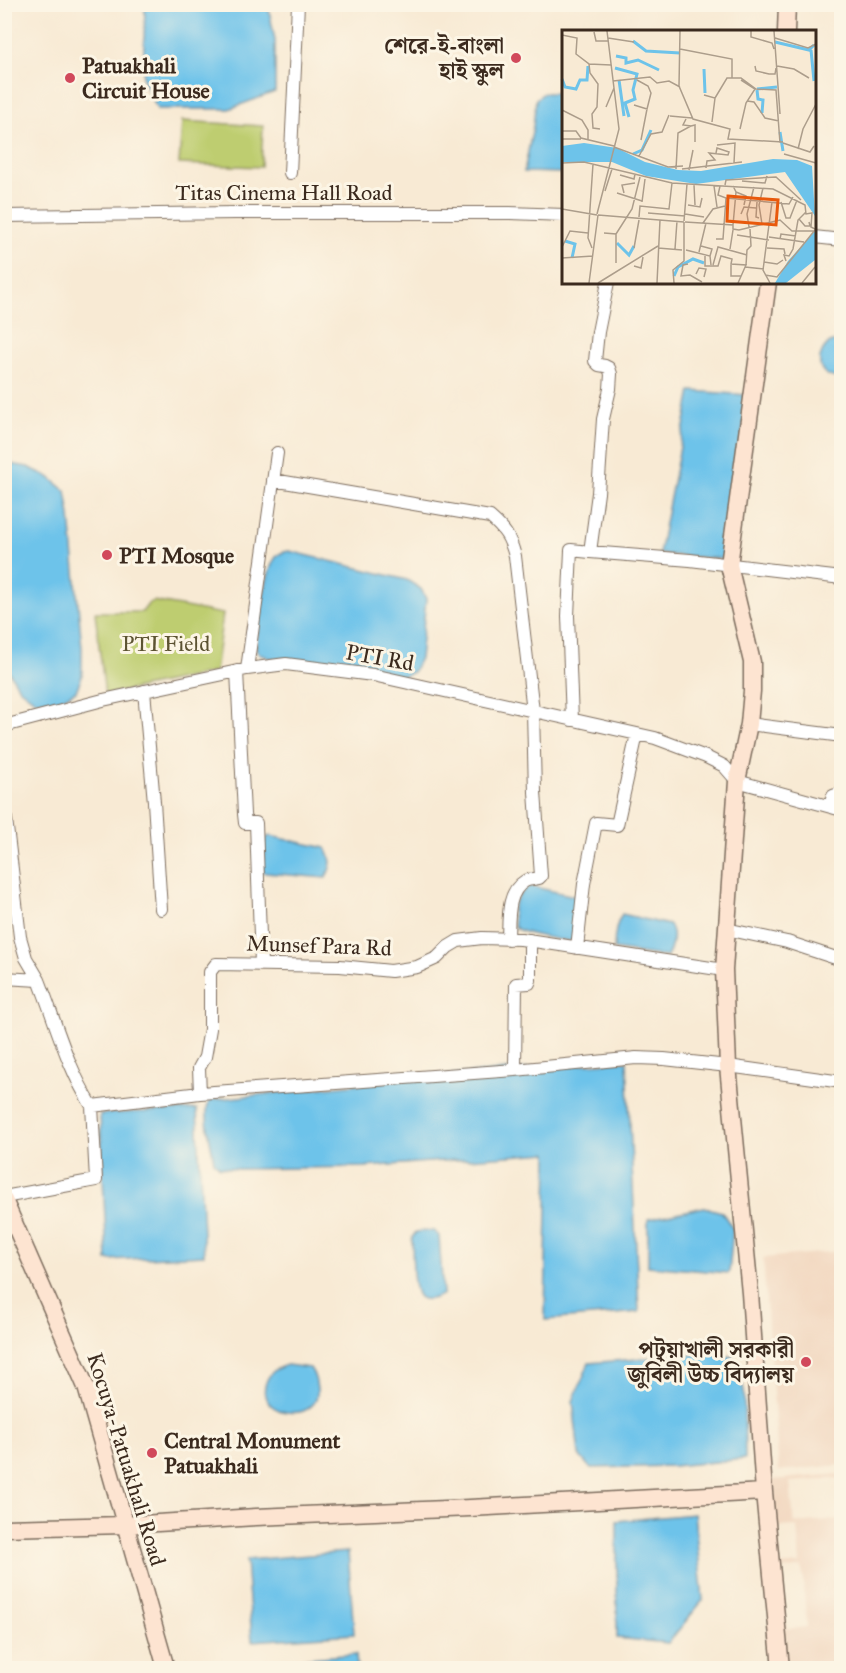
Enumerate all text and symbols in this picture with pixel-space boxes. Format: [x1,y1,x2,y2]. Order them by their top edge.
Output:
inset map [562,30,816,284]
place label: শেরে-ই-বাংলা হাই স্কুল [384,32,505,86]
marker: শেরে-ই-বাংলা হাই স্কুল [509,51,523,65]
place label: Patuakhali Circuit House [82,52,210,104]
marker: Patuakhali Circuit House [63,71,77,85]
street label: Titas Cinema Hall Road [175,179,393,206]
place label: PTI Mosque [119,542,234,569]
marker: PTI Mosque [100,548,114,562]
park label: PTI Field [122,630,210,657]
street label: PTI Rd [344,638,416,677]
street label: Munsef Para Rd [246,929,392,962]
place label: পটুয়াখালী সরকারী জুবিলী উচ্চ বিদ্যালয় [626,1336,795,1389]
street label: Kocuya-Patuakhali Road [81,1349,172,1569]
marker: পটুয়াখালী সরকারী জুবিলী উচ্চ বিদ্যালয় [799,1355,813,1369]
place label: Central Monument Patuakhali [164,1427,341,1479]
marker: Central Monument Patuakhali [145,1446,159,1460]

